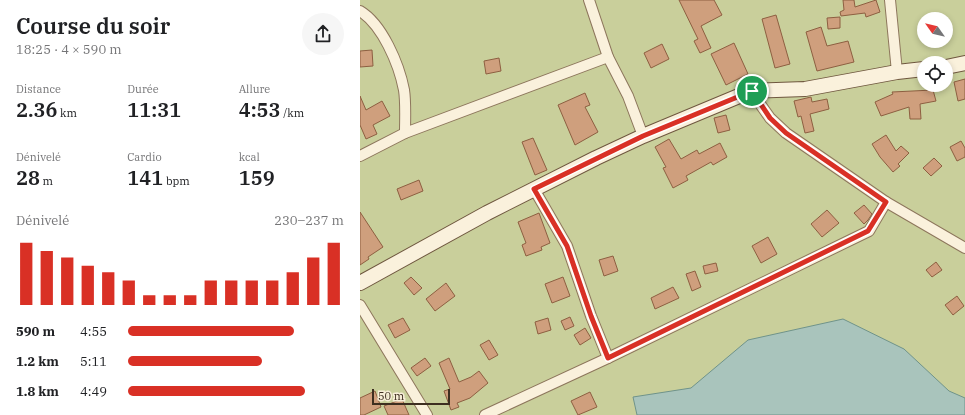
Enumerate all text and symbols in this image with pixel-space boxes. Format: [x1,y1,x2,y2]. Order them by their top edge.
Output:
text: Course du soir [16,11,170,40]
north arrow [917,12,953,48]
map controls [917,12,953,92]
button: share [302,13,344,55]
text: 18:25 · 4 × 590 m [16,41,122,58]
button: locate [917,56,953,92]
pin [735,74,769,108]
icon: arrive [741,80,763,102]
text: Distance [16,82,61,96]
text: Durée [127,82,159,96]
text: Allure [239,82,270,96]
text: 2.36 [16,96,58,123]
text: 11:31 [127,96,181,123]
text: 4:53 [239,96,281,123]
text: km [58,106,77,120]
text: /km [281,106,304,120]
text: Dénivelé [16,150,61,164]
text: Cardio [127,150,162,164]
text: kcal [239,150,260,164]
text: 28 [16,164,40,191]
text: 141 [127,164,163,191]
text: 159 [239,164,275,191]
text: m [40,174,53,188]
text: bpm [163,174,190,188]
text: Dénivelé [16,212,69,229]
text: 230–237 m [274,212,344,229]
text: 590 m [16,323,55,340]
text: 4:55 [80,323,107,340]
text: 1.2 km [16,353,59,370]
text: 5:11 [80,353,107,370]
text: 1.8 km [16,383,59,400]
text: 4:49 [80,383,107,400]
scale bar [372,387,450,406]
text: 50 m [378,389,404,403]

